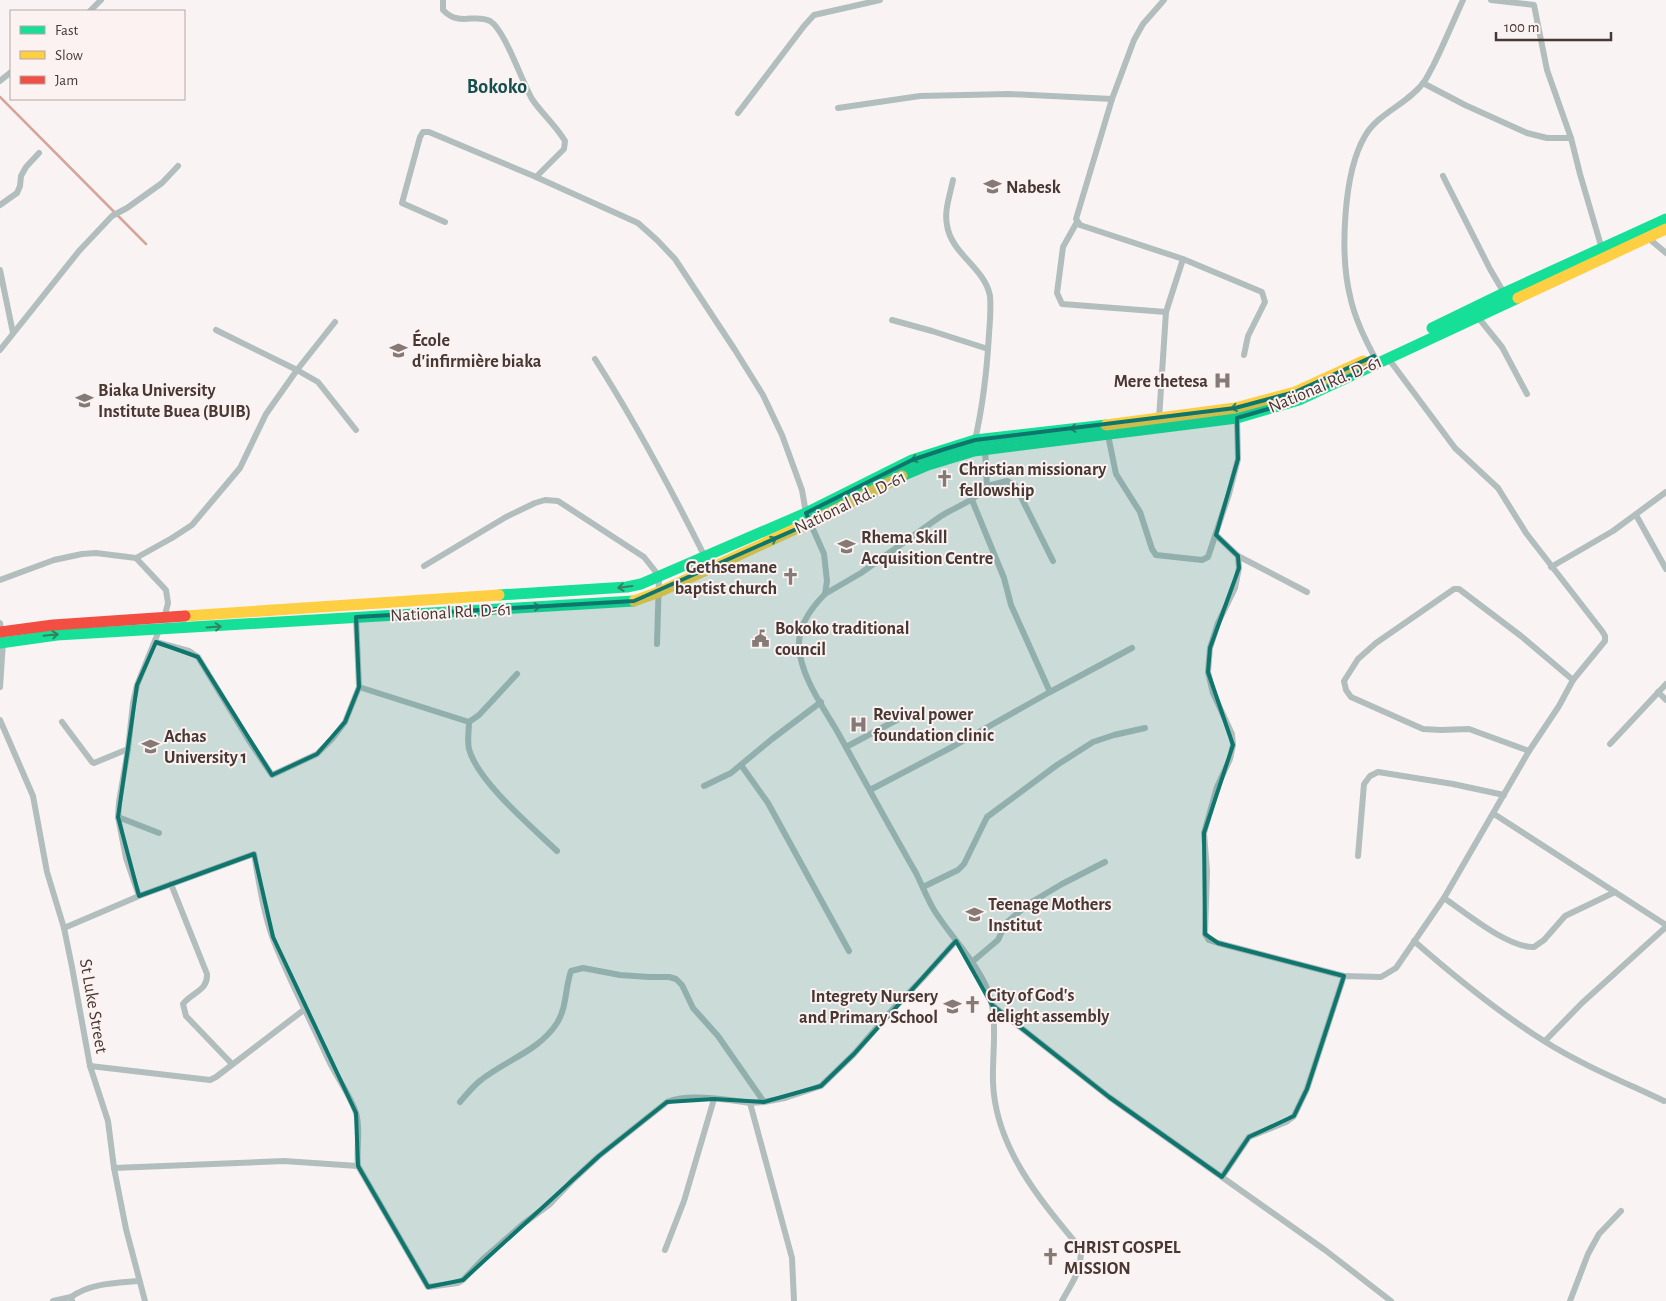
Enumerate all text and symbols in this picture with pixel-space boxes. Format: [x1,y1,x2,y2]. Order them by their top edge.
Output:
legend [10,10,185,100]
scale bar [1496,10,1611,42]
text: 100 m [1504,20,1539,35]
text: Fast [55,23,79,38]
text: Slow [55,48,83,63]
text: Jam [55,73,78,88]
district label: Bokoko [467,77,527,97]
school or university icon: Nabesk [982,177,1002,197]
place label: Nabesk [1006,179,1061,197]
place label: École d'infirmière biaka [412,329,542,371]
school or university icon: École d'infirmière biaka [388,340,408,360]
street label: National Rd. D-61 [1266,353,1385,417]
hospital icon: Mere thetesa [1212,371,1232,391]
place label: Mere thetesa [1114,373,1208,391]
place label: Biaka University Institute Buea (BUIB) [98,382,251,421]
school or university icon: Biaka University Institute Buea (BUIB) [74,390,94,410]
one-way arrow [1230,403,1246,412]
one-way arrow [1069,423,1085,433]
one-way arrow [910,454,926,463]
place label: Christian missionary fellowship [959,461,1107,500]
street label: National Rd. D-61 [792,468,909,538]
church icon: Christian missionary fellowship [935,469,955,489]
place label: Rhema Skill Acquisition Centre [861,529,993,568]
one-way arrow [762,535,777,545]
school or university icon: Rhema Skill Acquisition Centre [837,537,857,557]
place label: Gethsemane baptist church [675,559,777,598]
church icon: Gethsemane baptist church [781,567,801,587]
one-way arrow [618,582,634,592]
street label: National Rd. D-61 [390,601,512,625]
one-way arrow [525,602,541,611]
place label: Bokoko traditional council [775,620,909,659]
one-way arrow [205,622,221,631]
public building icon: Bokoko traditional council [751,628,771,648]
one-way arrow [43,630,59,640]
place label: Revival power foundation clinic [873,706,994,745]
hospital icon: Revival power foundation clinic [849,714,869,734]
place label: Achas University 1 [164,728,247,767]
school or university icon: Achas University 1 [140,736,160,756]
place label: Teenage Mothers Institut [988,896,1112,935]
school or university icon: Teenage Mothers Institut [964,904,984,924]
street label: St Luke Street [76,958,110,1055]
place label: City of God's delight assembly [987,987,1110,1026]
place label: Integrety Nursery and Primary School [799,988,939,1027]
church icon: City of God's delight assembly [963,995,983,1015]
school or university icon: Integrety Nursery and Primary School [942,996,962,1016]
place label: CHRIST GOSPEL MISSION [1064,1239,1181,1278]
church icon: CHRIST GOSPEL MISSION [1040,1247,1060,1267]

